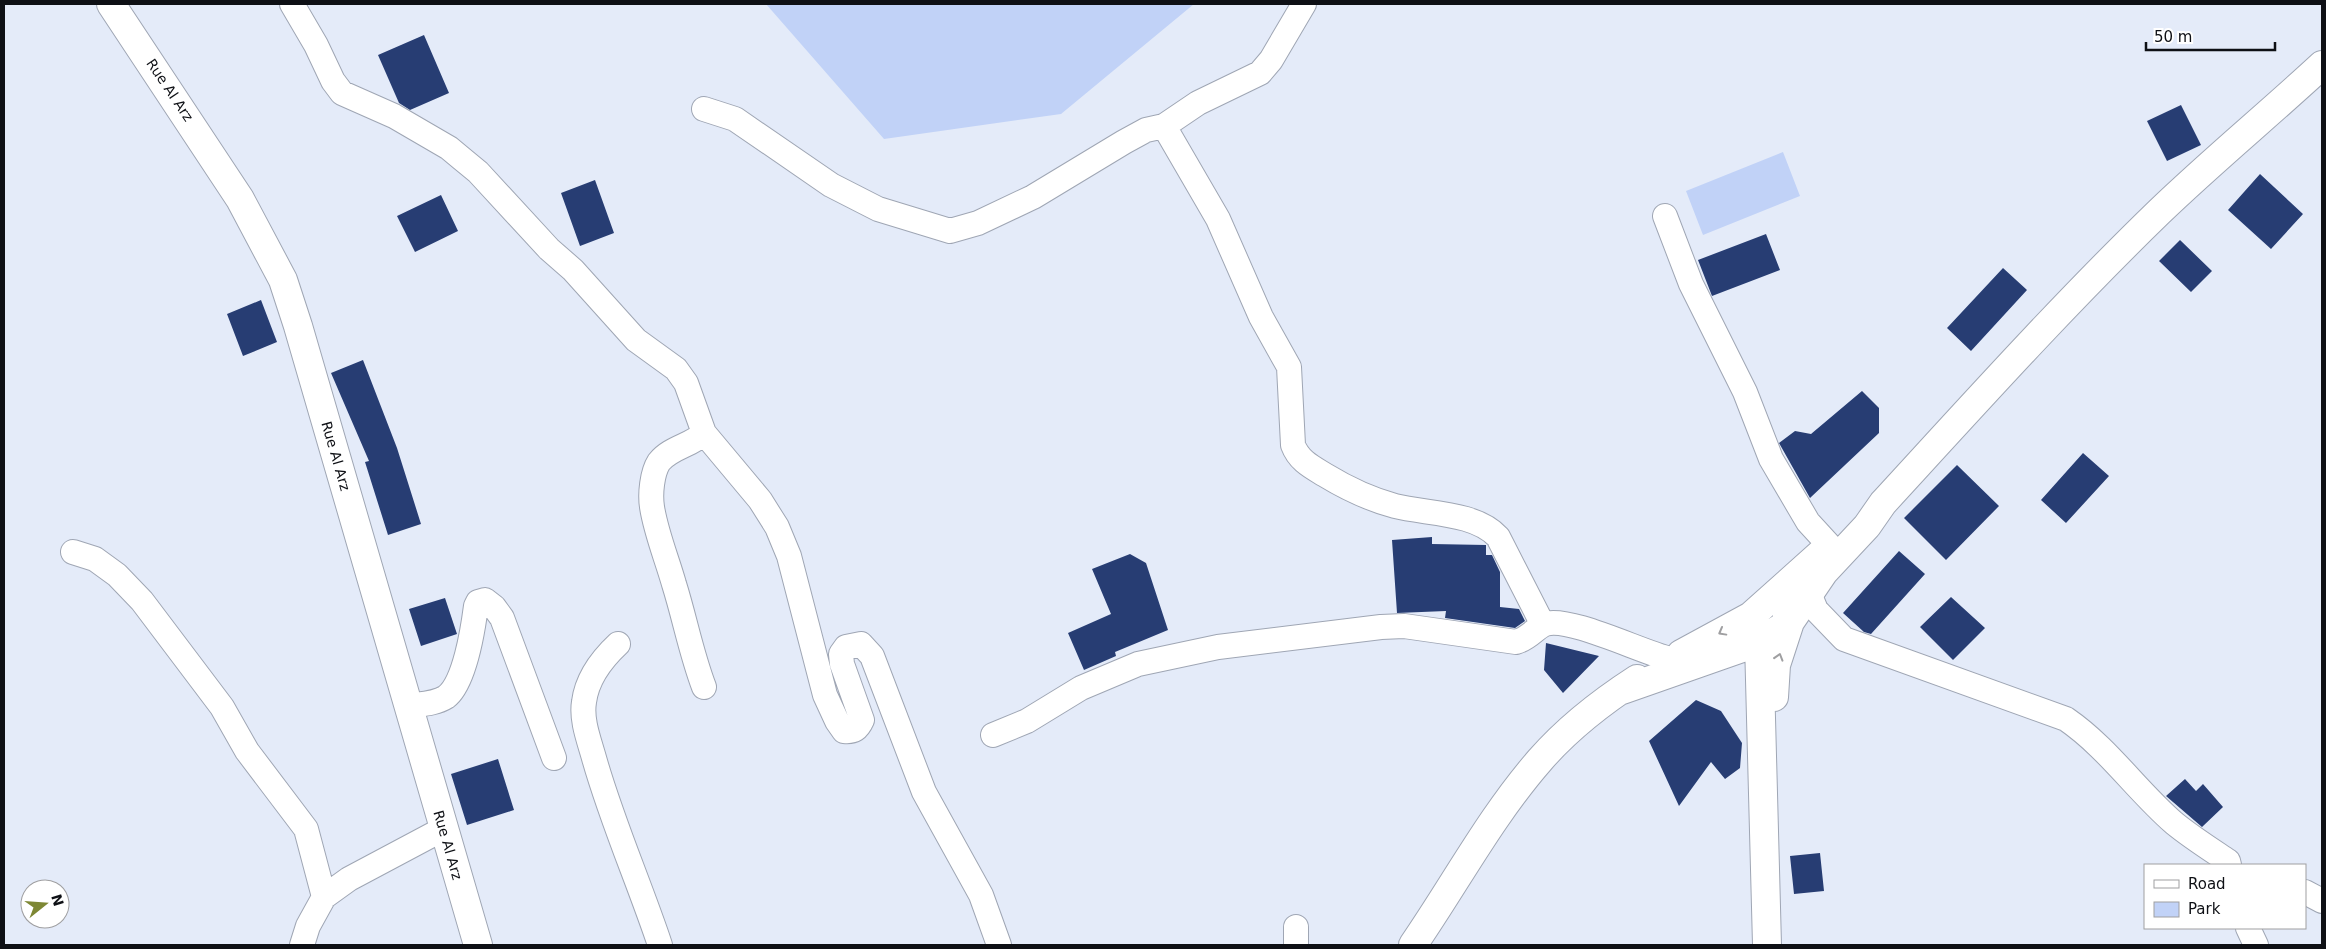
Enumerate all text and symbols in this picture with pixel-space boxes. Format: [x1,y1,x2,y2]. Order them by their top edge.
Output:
scale bar [2146,20,2275,52]
text: 50 m [2154,28,2192,46]
street label: Rue Al Arz [143,56,197,124]
street label: Rue Al Arz [318,419,354,493]
one-way arrow [1719,625,1728,635]
one-way arrow [1773,654,1783,662]
street label: Rue Al Arz [430,808,466,882]
legend [2144,864,2306,929]
text: Road [2188,875,2226,893]
north arrow [20,879,70,929]
text: N [48,892,67,908]
text: Park [2188,900,2221,918]

